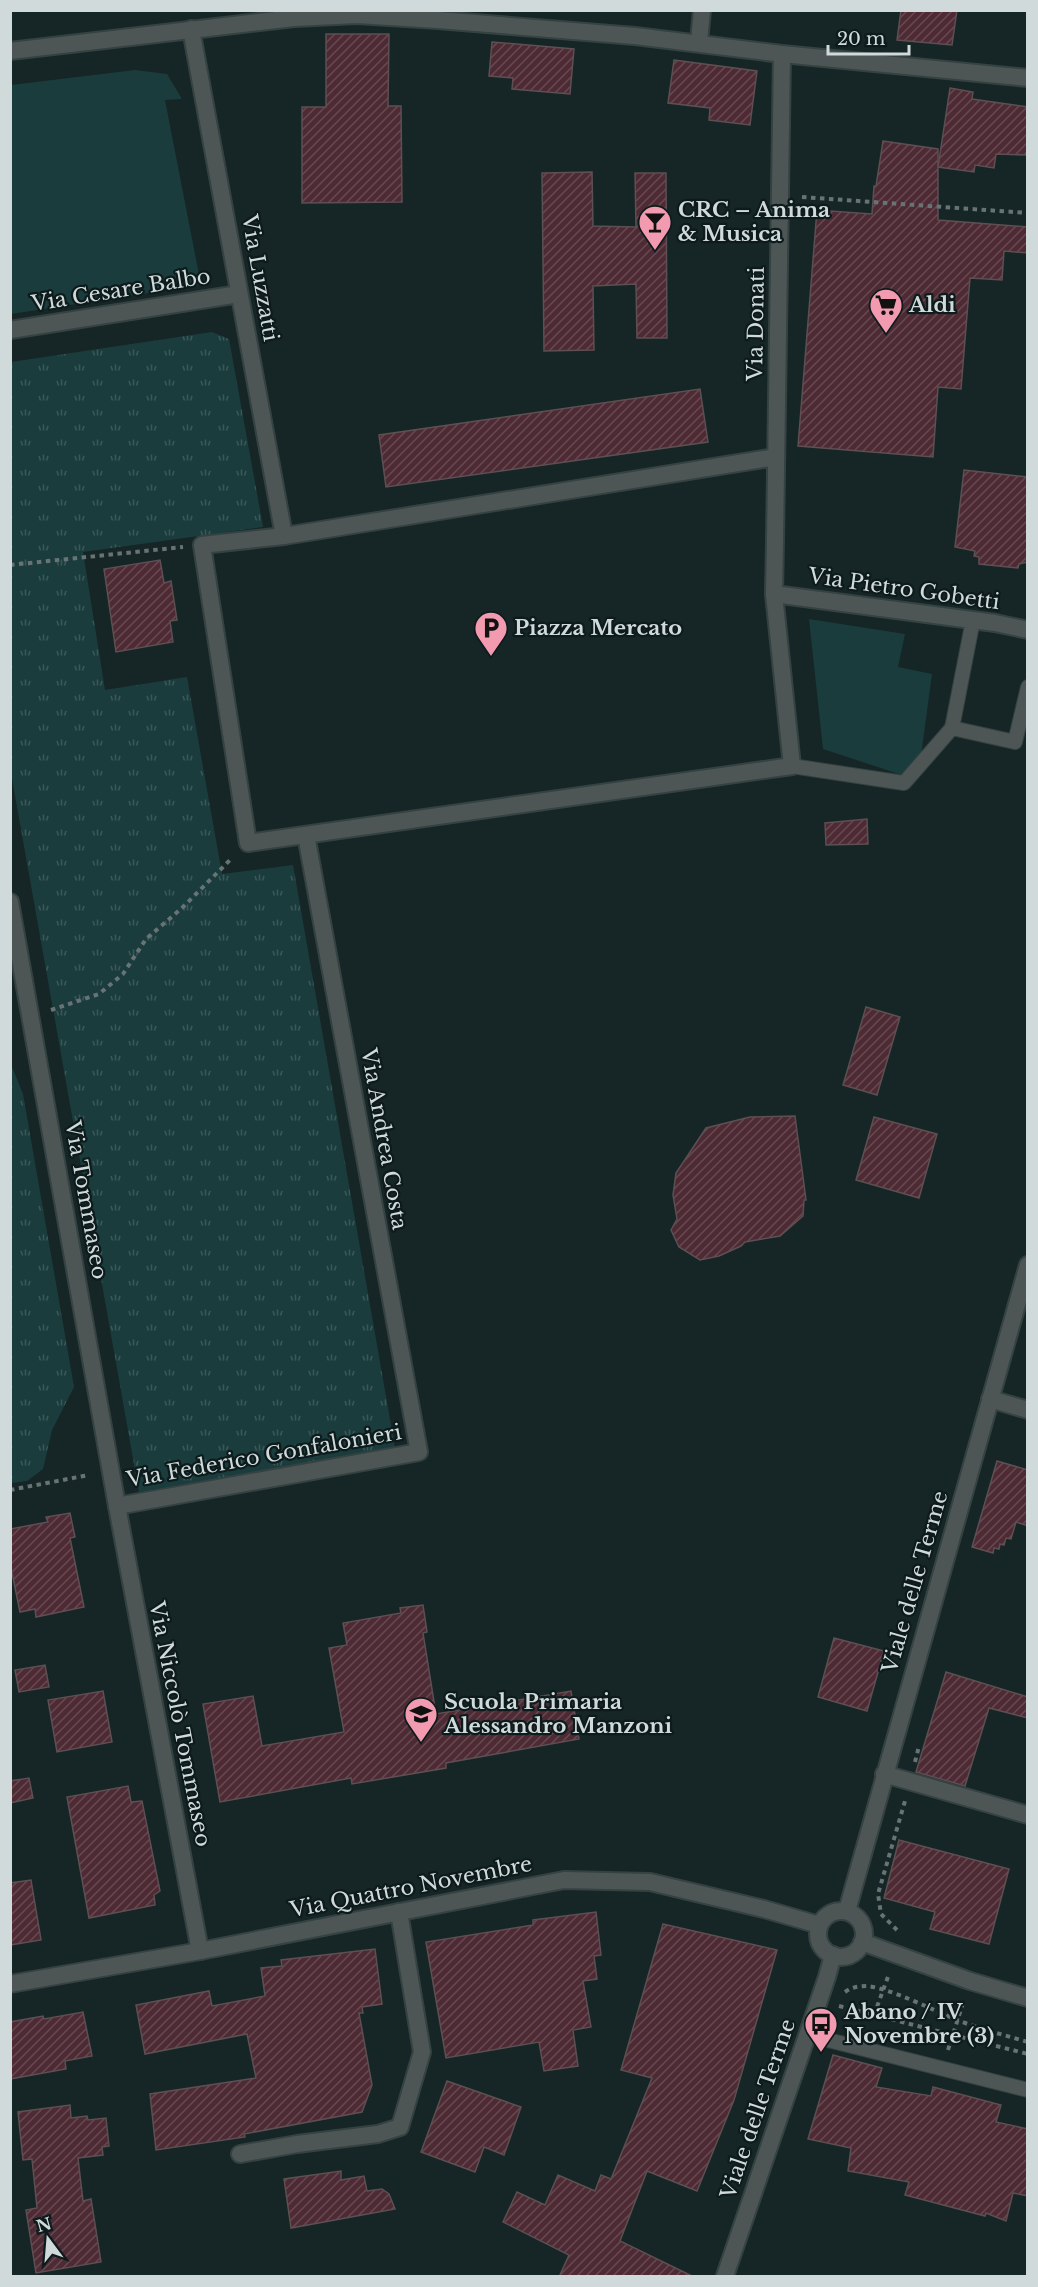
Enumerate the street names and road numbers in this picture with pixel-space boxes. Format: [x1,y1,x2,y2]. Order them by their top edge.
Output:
street label: Via Luzzatti [236,212,284,343]
street label: Via Cesare Balbo [29,263,212,317]
street label: Via Donati [742,267,770,382]
street label: Via Pietro Gobetti [806,563,1001,615]
street label: Via Andrea Costa [355,1045,413,1232]
street label: Via Tommaseo [59,1118,113,1281]
street label: Via Federico Gonfalonieri [124,1419,403,1493]
street label: Viale delle Terme [876,1488,953,1677]
street label: Via Niccolò Tommaseo [143,1598,217,1849]
street label: Via Quattro Novembre [287,1851,534,1923]
street label: Viale delle Terme [715,2016,801,2203]

